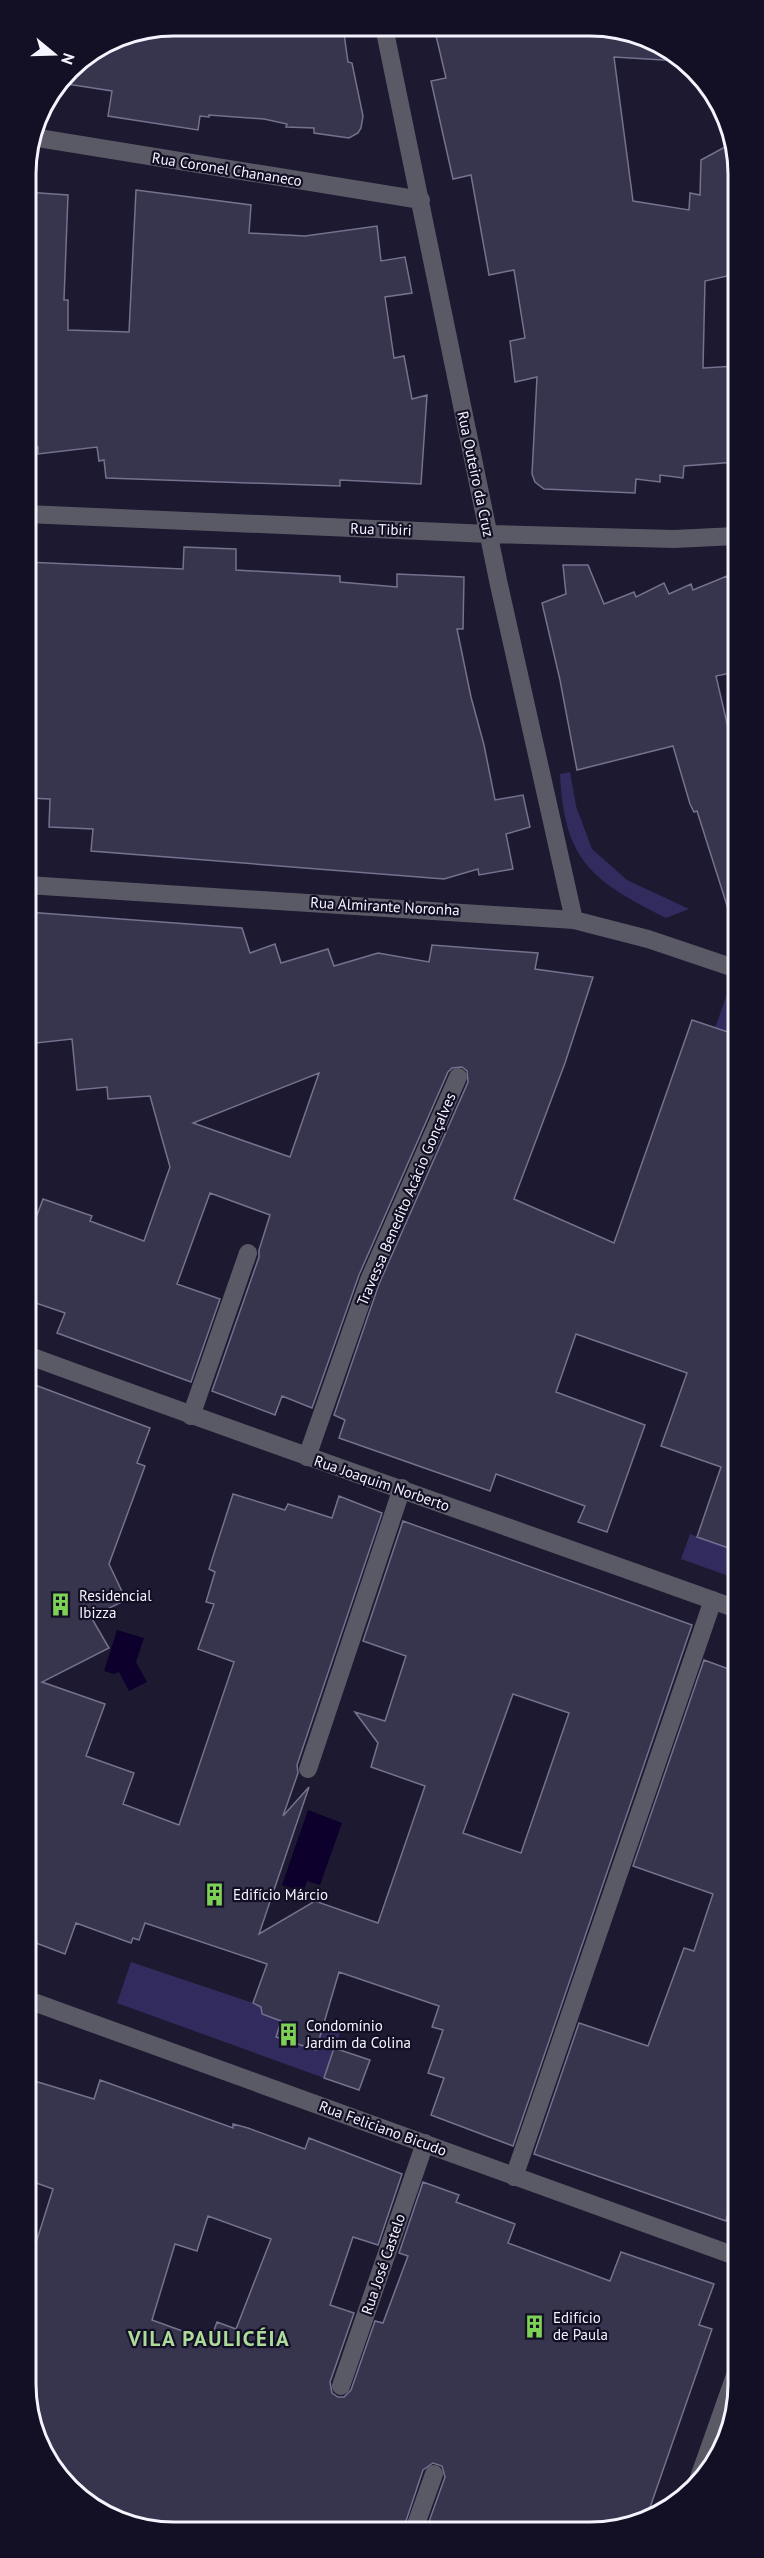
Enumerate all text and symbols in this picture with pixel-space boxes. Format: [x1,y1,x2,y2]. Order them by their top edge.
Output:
north arrow [24,24,84,84]
text: N [57,51,79,67]
street label: Rua Coronel Chananeco [151,148,303,190]
street label: Rua Outeiro da Cruz [453,409,499,539]
street label: Rua Tibiri [350,518,412,540]
street label: Rua Almirante Noronha [310,893,460,919]
street label: Travessa Benedito Acácio Gonçalves [352,1090,460,1308]
street label: Rua Joaquim Norberto [312,1451,452,1515]
place label: Residencial Ibizza [79,1586,152,1622]
building icon: Residencial Ibizza [48,1591,74,1617]
building icon: Edifício Márcio [202,1881,228,1907]
place label: Edifício Márcio [233,1885,328,1904]
place label: Condomínio Jardim da Colina [305,2016,411,2052]
building icon: Condomínio Jardim da Colina [275,2021,301,2047]
street label: Rua Feliciano Bicudo [317,2096,449,2160]
street label: Rua José Castelo [357,2211,409,2317]
place label: Edifício de Paula [553,2308,608,2344]
building icon: Edifício de Paula [522,2313,548,2339]
district label: VILA PAULICÉIA [127,2325,290,2352]

